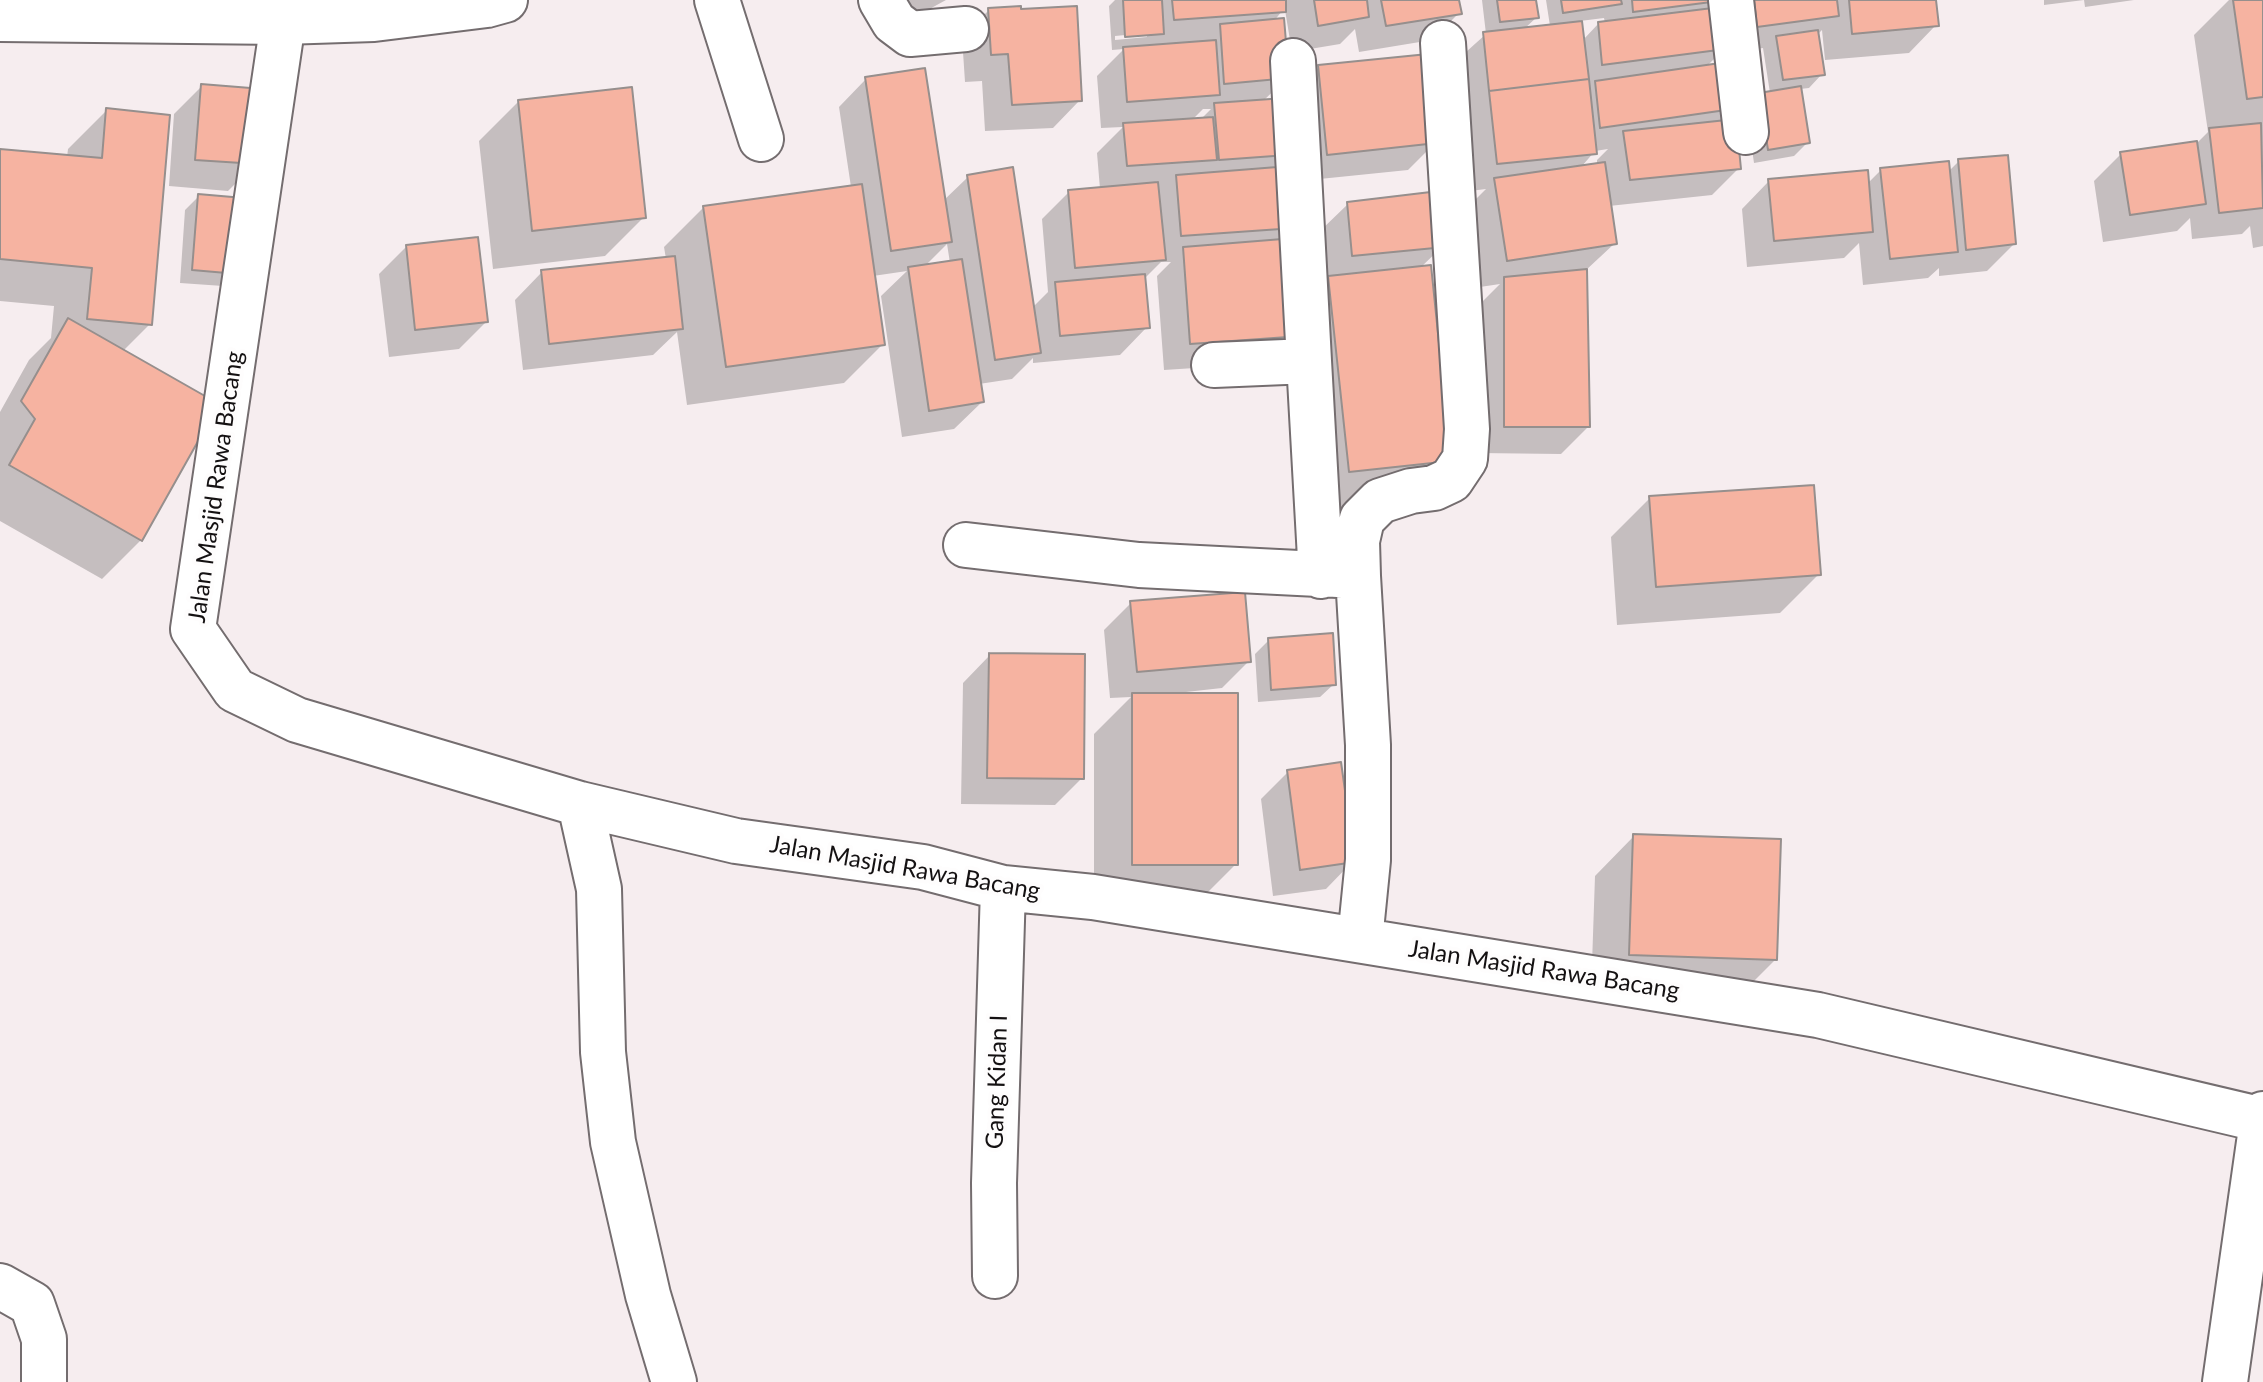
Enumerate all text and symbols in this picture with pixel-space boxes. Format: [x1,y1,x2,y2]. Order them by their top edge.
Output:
street label: Jalan Masjid Rawa Bacang [183,349,249,625]
street label: Jalan Masjid Rawa Bacang [768,830,1042,906]
street label: Jalan Masjid Rawa Bacang [1406,934,1682,1006]
street label: Gang Kidan I [980,1014,1014,1150]

